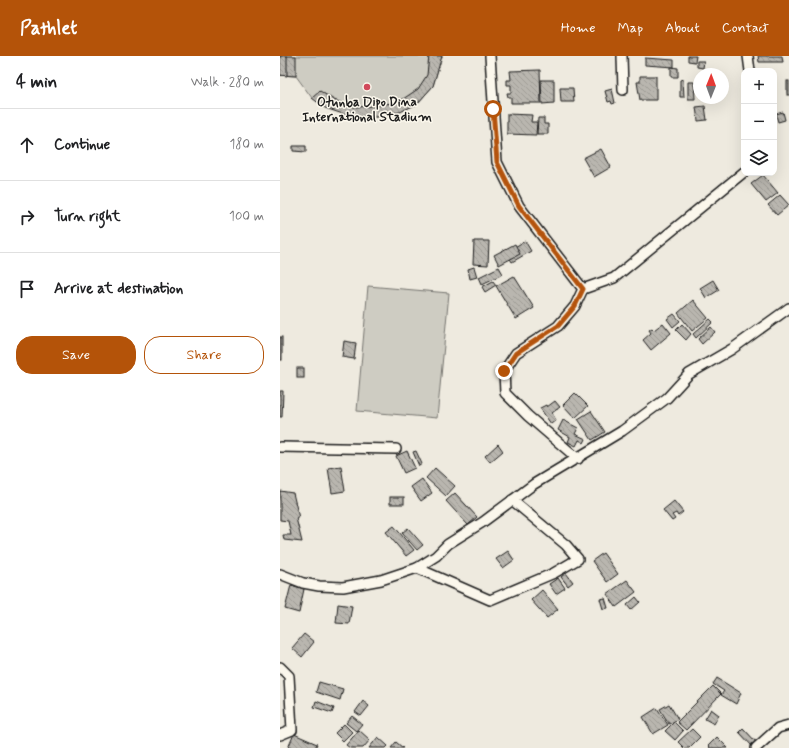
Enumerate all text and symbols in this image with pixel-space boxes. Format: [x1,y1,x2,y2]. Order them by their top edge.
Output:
text: Pathlet [20,16,77,41]
text: Home [561,19,595,37]
text: Map [617,19,643,37]
text: About [665,19,700,37]
text: Contact [722,19,769,37]
north arrow [693,68,729,104]
map controls [741,68,777,176]
button: + [741,68,777,104]
text: 4 min [16,71,57,93]
text: Walk · 280 m [191,74,264,91]
marker: Otunba Dipo Dina International Stadium [362,82,372,92]
place label: Otunba Dipo Dina International Stadium [302,94,432,126]
route start [484,100,502,118]
button: − [741,104,777,140]
icon: ahead [16,134,38,156]
text: Continue [54,135,110,155]
text: 180 m [229,136,264,153]
button: layers [741,140,777,176]
icon: right [16,206,38,228]
text: Turn right [54,207,121,227]
text: 100 m [229,208,264,225]
icon: arrive [16,278,38,300]
text: Arrive at destination [54,279,183,299]
button: Save [16,336,136,374]
button: Share [144,336,264,374]
route end [495,362,513,380]

